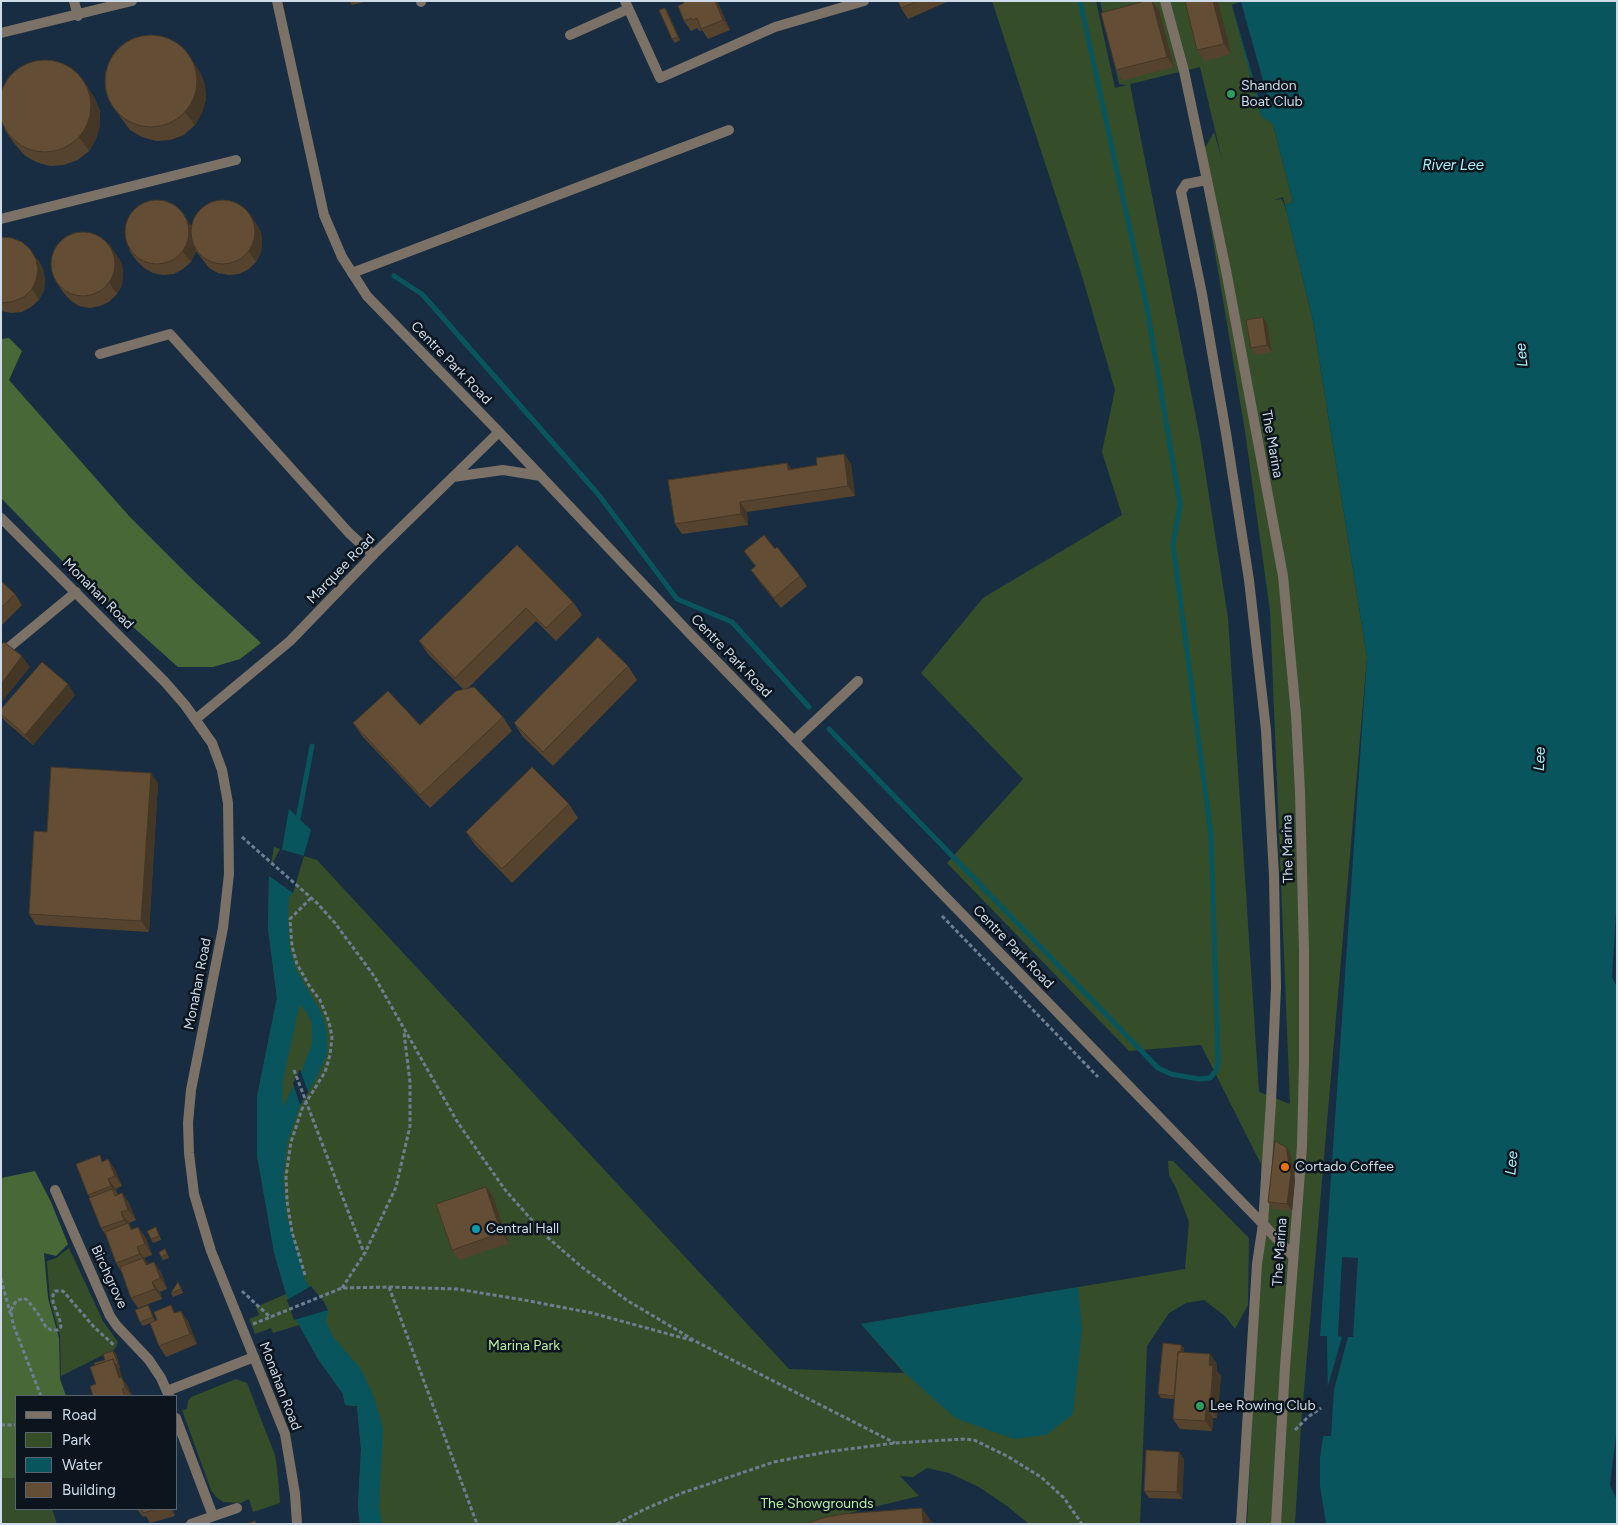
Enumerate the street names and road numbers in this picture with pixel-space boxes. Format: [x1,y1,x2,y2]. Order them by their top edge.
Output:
street label: Centre Park Road [407,318,495,408]
street label: The Marina [1258,409,1286,479]
street label: Marquee Road [303,531,379,607]
street label: Monahan Road [59,555,137,633]
street label: Centre Park Road [687,611,775,701]
street label: The Marina [1279,815,1297,883]
street label: Centre Park Road [969,902,1057,992]
street label: Monahan Road [181,937,215,1031]
street label: The Marina [1269,1217,1291,1287]
street label: Birchgrove [87,1243,131,1311]
street label: Monahan Road [255,1339,305,1433]

